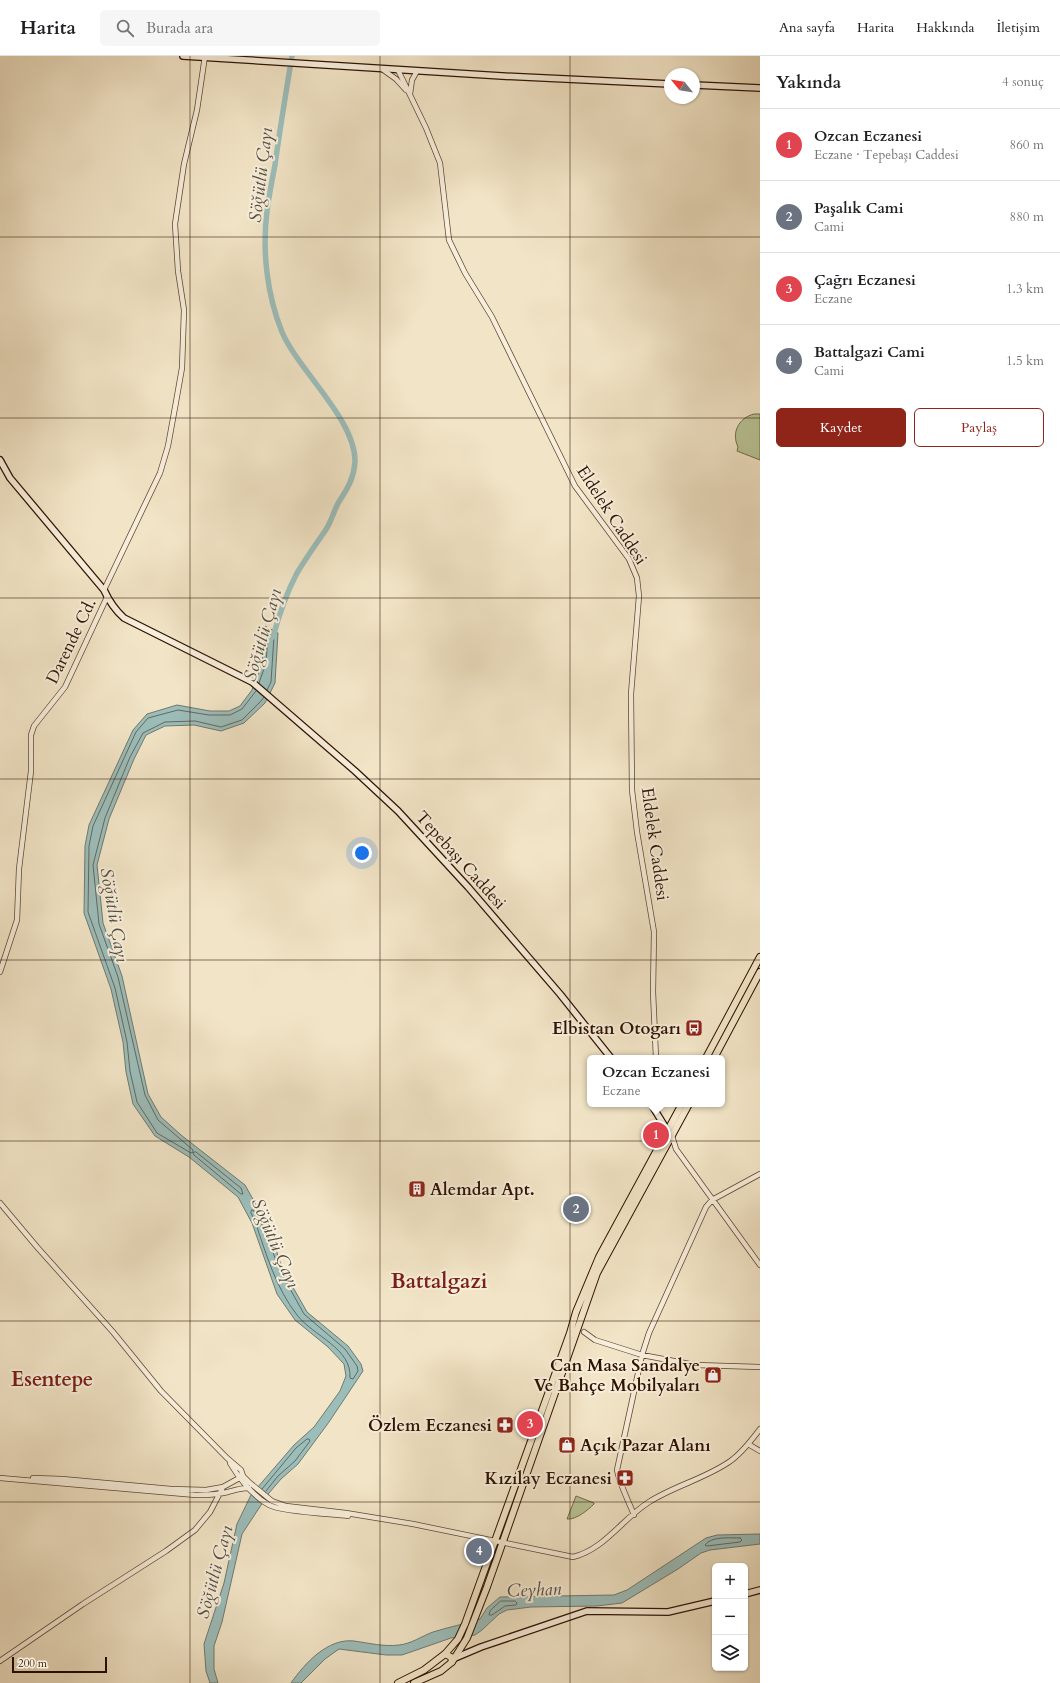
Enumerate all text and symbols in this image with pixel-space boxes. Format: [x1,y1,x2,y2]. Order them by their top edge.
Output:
search box [100,10,380,46]
text: Harita [20,15,76,41]
icon: search [114,17,136,39]
text: Burada ara [146,18,213,38]
text: Ana sayfa [779,18,835,37]
text: Harita [857,18,894,37]
text: Hakkında [916,18,974,37]
text: İletişim [996,18,1040,37]
north arrow [664,68,700,104]
text: Yakında [776,71,841,94]
text: 4 sonuç [1002,73,1044,91]
water label: Söğütlü Çayı [243,126,279,224]
text: Ozcan Eczanesi [814,126,922,146]
text: 1 [786,136,792,154]
text: 860 m [1010,136,1044,154]
text: Eczane · Tepebaşı Caddesi [814,146,959,164]
text: Paşalık Cami [814,198,903,218]
text: 2 [786,208,792,226]
text: 880 m [1010,208,1044,226]
text: Cami [814,218,844,236]
text: Çağrı Eczanesi [814,270,916,290]
text: 3 [786,280,792,298]
text: 1.3 km [1006,280,1044,298]
text: Eczane [814,290,853,308]
text: Battalgazi Cami [814,342,925,362]
text: 4 [786,352,792,370]
text: 1.5 km [1006,352,1044,370]
text: Cami [814,362,844,380]
button: Kaydet [776,408,906,447]
button: Paylaş [914,408,1044,447]
street label: Eldelek Caddesi [571,461,653,569]
water label: Söğütlü Çayı [238,586,288,684]
street label: Darende Cd. [40,594,102,688]
street label: Eldelek Caddesi [636,786,674,902]
street label: Tepebaşı Caddesi [411,806,512,914]
your location [352,843,372,863]
water label: Söğütlü Çayı [93,866,135,964]
place label: Elbistan Otogarı [552,1017,681,1040]
bus stop icon: Elbistan Otogarı [684,1018,704,1038]
popup [587,1055,725,1107]
text: Ozcan Eczanesi [602,1062,710,1082]
text: Eczane [602,1082,641,1100]
pin: 1 [643,1120,669,1150]
place label: Alemdar Apt. [430,1178,535,1201]
building icon: Alemdar Apt. [407,1179,427,1199]
water label: Söğütlü Çayı [245,1194,305,1292]
pin: 2 [563,1194,589,1224]
district label: Battalgazi [391,1267,488,1296]
place label: Can Masa Sandalye Ve Bahçe Mobilyaları [534,1354,700,1397]
district label: Esentepe [11,1365,93,1394]
shop icon: Can Masa Sandalye Ve Bahçe Mobilyaları [703,1365,723,1385]
pin: 3 [517,1409,543,1439]
place label: Özlem Eczanesi [368,1414,492,1437]
pharmacy icon: Özlem Eczanesi [495,1415,515,1435]
place label: Açık Pazar Alanı [580,1434,711,1457]
shop icon: Açık Pazar Alanı [557,1435,577,1455]
place label: Kızılay Eczanesi [485,1467,612,1490]
pharmacy icon: Kızılay Eczanesi [615,1468,635,1488]
water label: Söğütlü Çayı [191,1522,239,1621]
pin: 4 [466,1536,492,1566]
map controls [712,1563,748,1671]
button: + [712,1563,748,1599]
water label: Ceyhan [506,1577,562,1603]
button: − [712,1599,748,1635]
button: layers [712,1635,748,1671]
scale bar [12,1655,107,1674]
text: 200 m [18,1656,47,1671]

